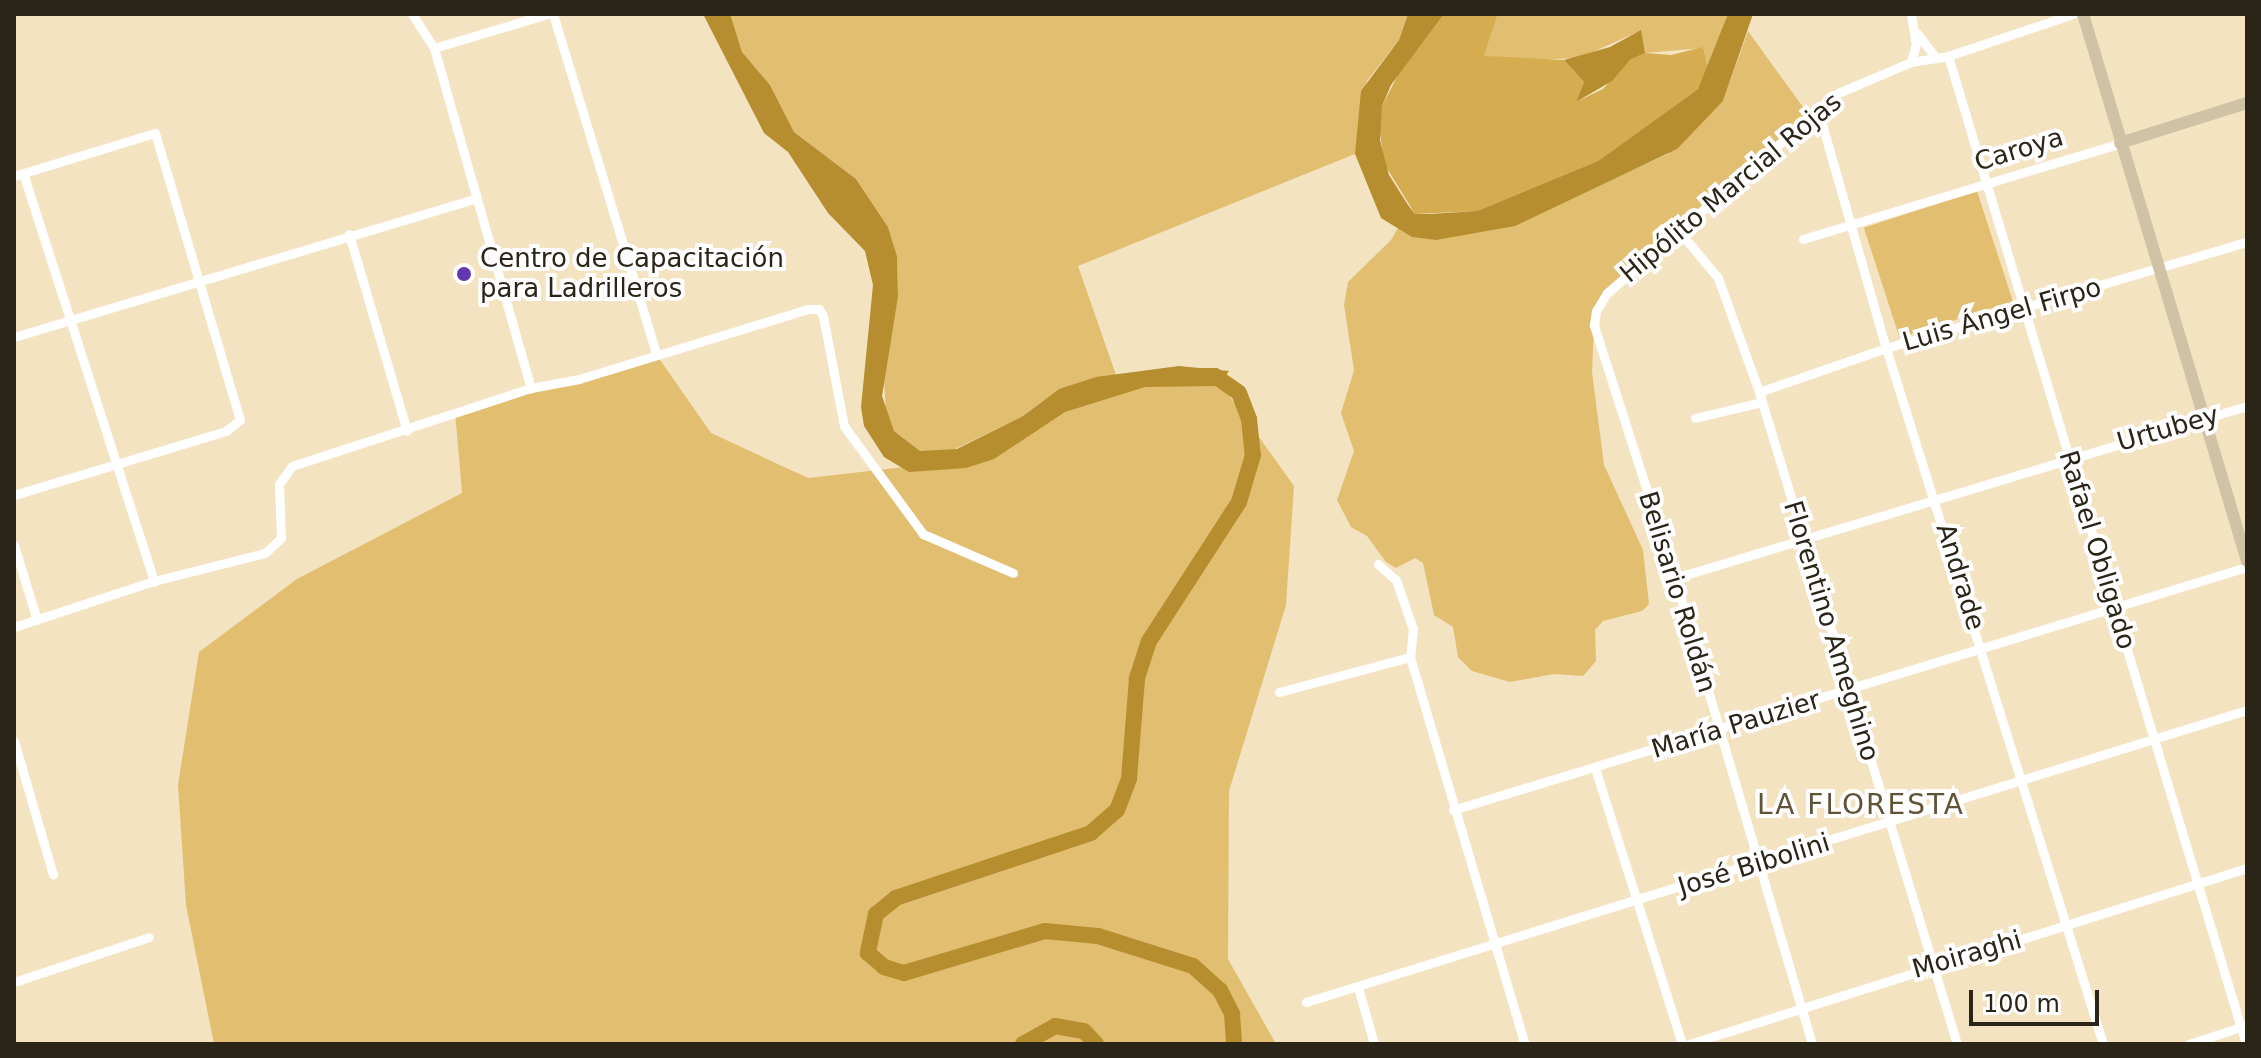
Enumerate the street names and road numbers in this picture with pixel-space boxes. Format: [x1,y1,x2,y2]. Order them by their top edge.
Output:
street label: Hipólito Marcial Rojas [1614,86,1848,290]
street label: Caroya [1971,122,2067,178]
street label: Luis Ángel Firpo [1899,272,2105,358]
street label: Urtubey [2114,400,2222,458]
street label: Rafael Obligado [2052,447,2142,653]
street label: Belisario Roldán [1632,488,1722,696]
street label: Florentino Ameghino [1777,497,1885,765]
street label: Andrade [1929,520,1991,634]
street label: María Pauzier [1648,685,1824,765]
street label: José Bibolini [1674,827,1834,903]
street label: Moiraghi [1909,925,2025,985]

